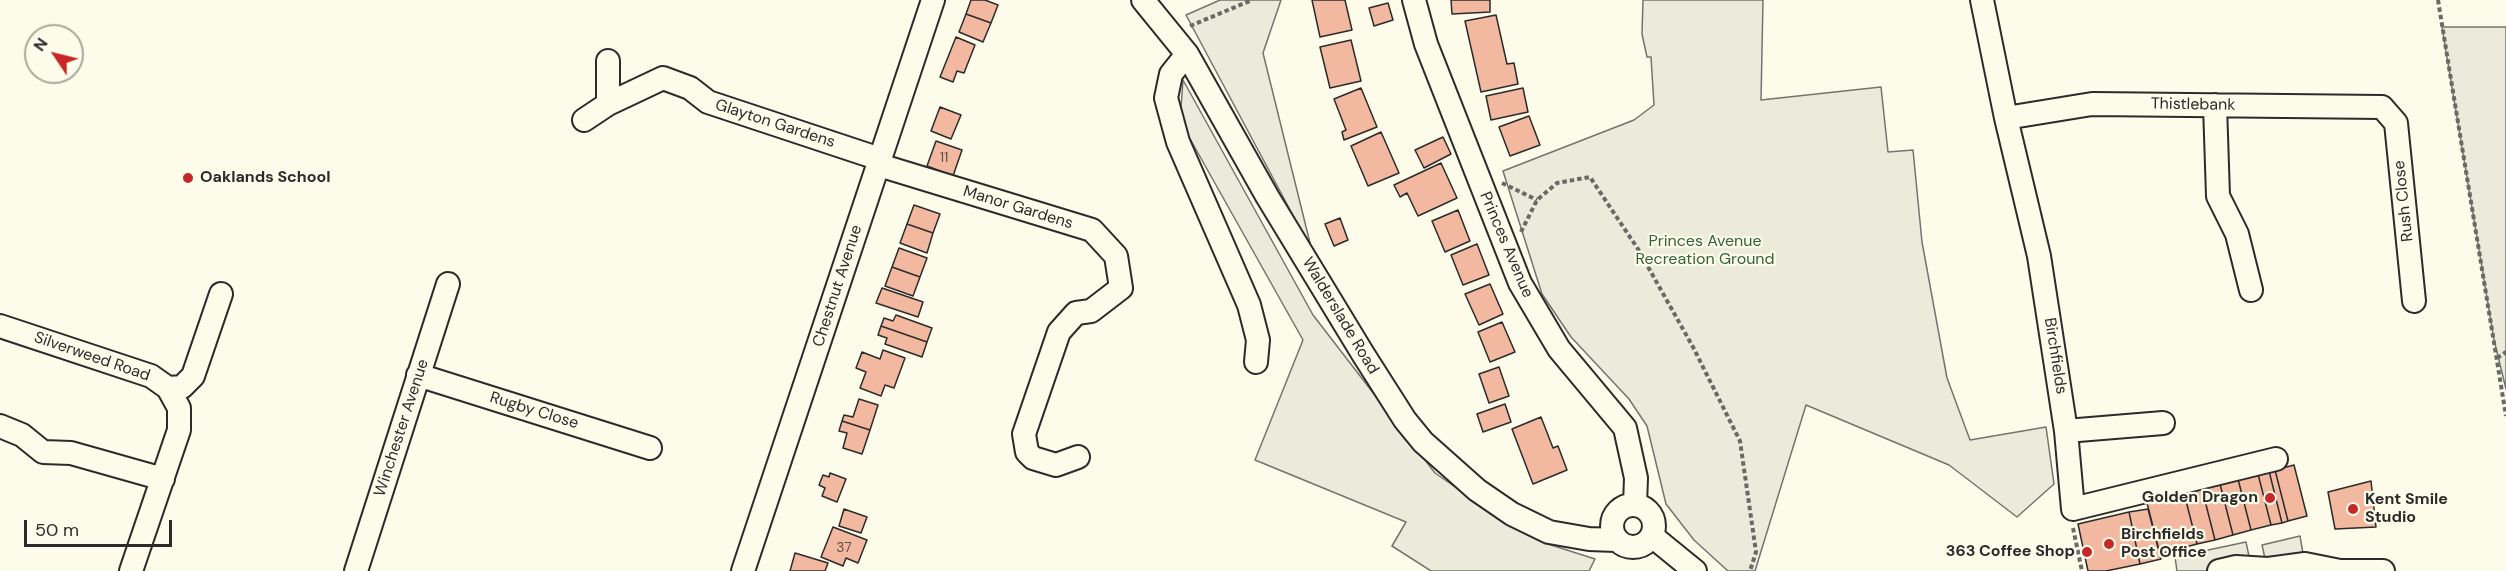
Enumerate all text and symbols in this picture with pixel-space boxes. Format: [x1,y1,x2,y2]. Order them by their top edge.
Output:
north arrow [24,24,84,84]
text: N [29,34,52,55]
street label: Thistlebank [2151,95,2235,115]
street label: Glayton Gardens [713,96,837,152]
house number: 11 [940,150,948,166]
street label: Rush Close [2390,159,2418,243]
place label: Oaklands School [200,168,330,188]
marker: Oaklands School [181,171,195,185]
street label: Manor Gardens [961,182,1075,234]
street label: Princes Avenue [1475,189,1537,301]
street label: Chestnut Avenue [809,223,867,349]
park label: Princes Avenue Recreation Ground [1635,232,1775,270]
street label: Walderslade Road [1298,254,1382,378]
street label: Birchfields [2039,316,2071,396]
street label: Silverweed Road [32,328,152,386]
street label: Winchester Avenue [371,357,433,499]
street label: Rugby Close [487,388,581,434]
place label: Golden Dragon [2142,488,2258,508]
place label: Kent Smile Studio [2365,490,2448,528]
marker: Golden Dragon [2263,491,2277,505]
marker: Kent Smile Studio [2346,502,2360,516]
scale bar [27,508,176,546]
text: 50 m [35,518,79,542]
place label: Birchfields Post Office [2121,525,2207,563]
marker: Birchfields Post Office [2102,537,2116,551]
house number: 37 [836,540,852,556]
place label: 363 Coffee Shop [1946,542,2075,562]
marker: 363 Coffee Shop [2080,545,2094,559]

